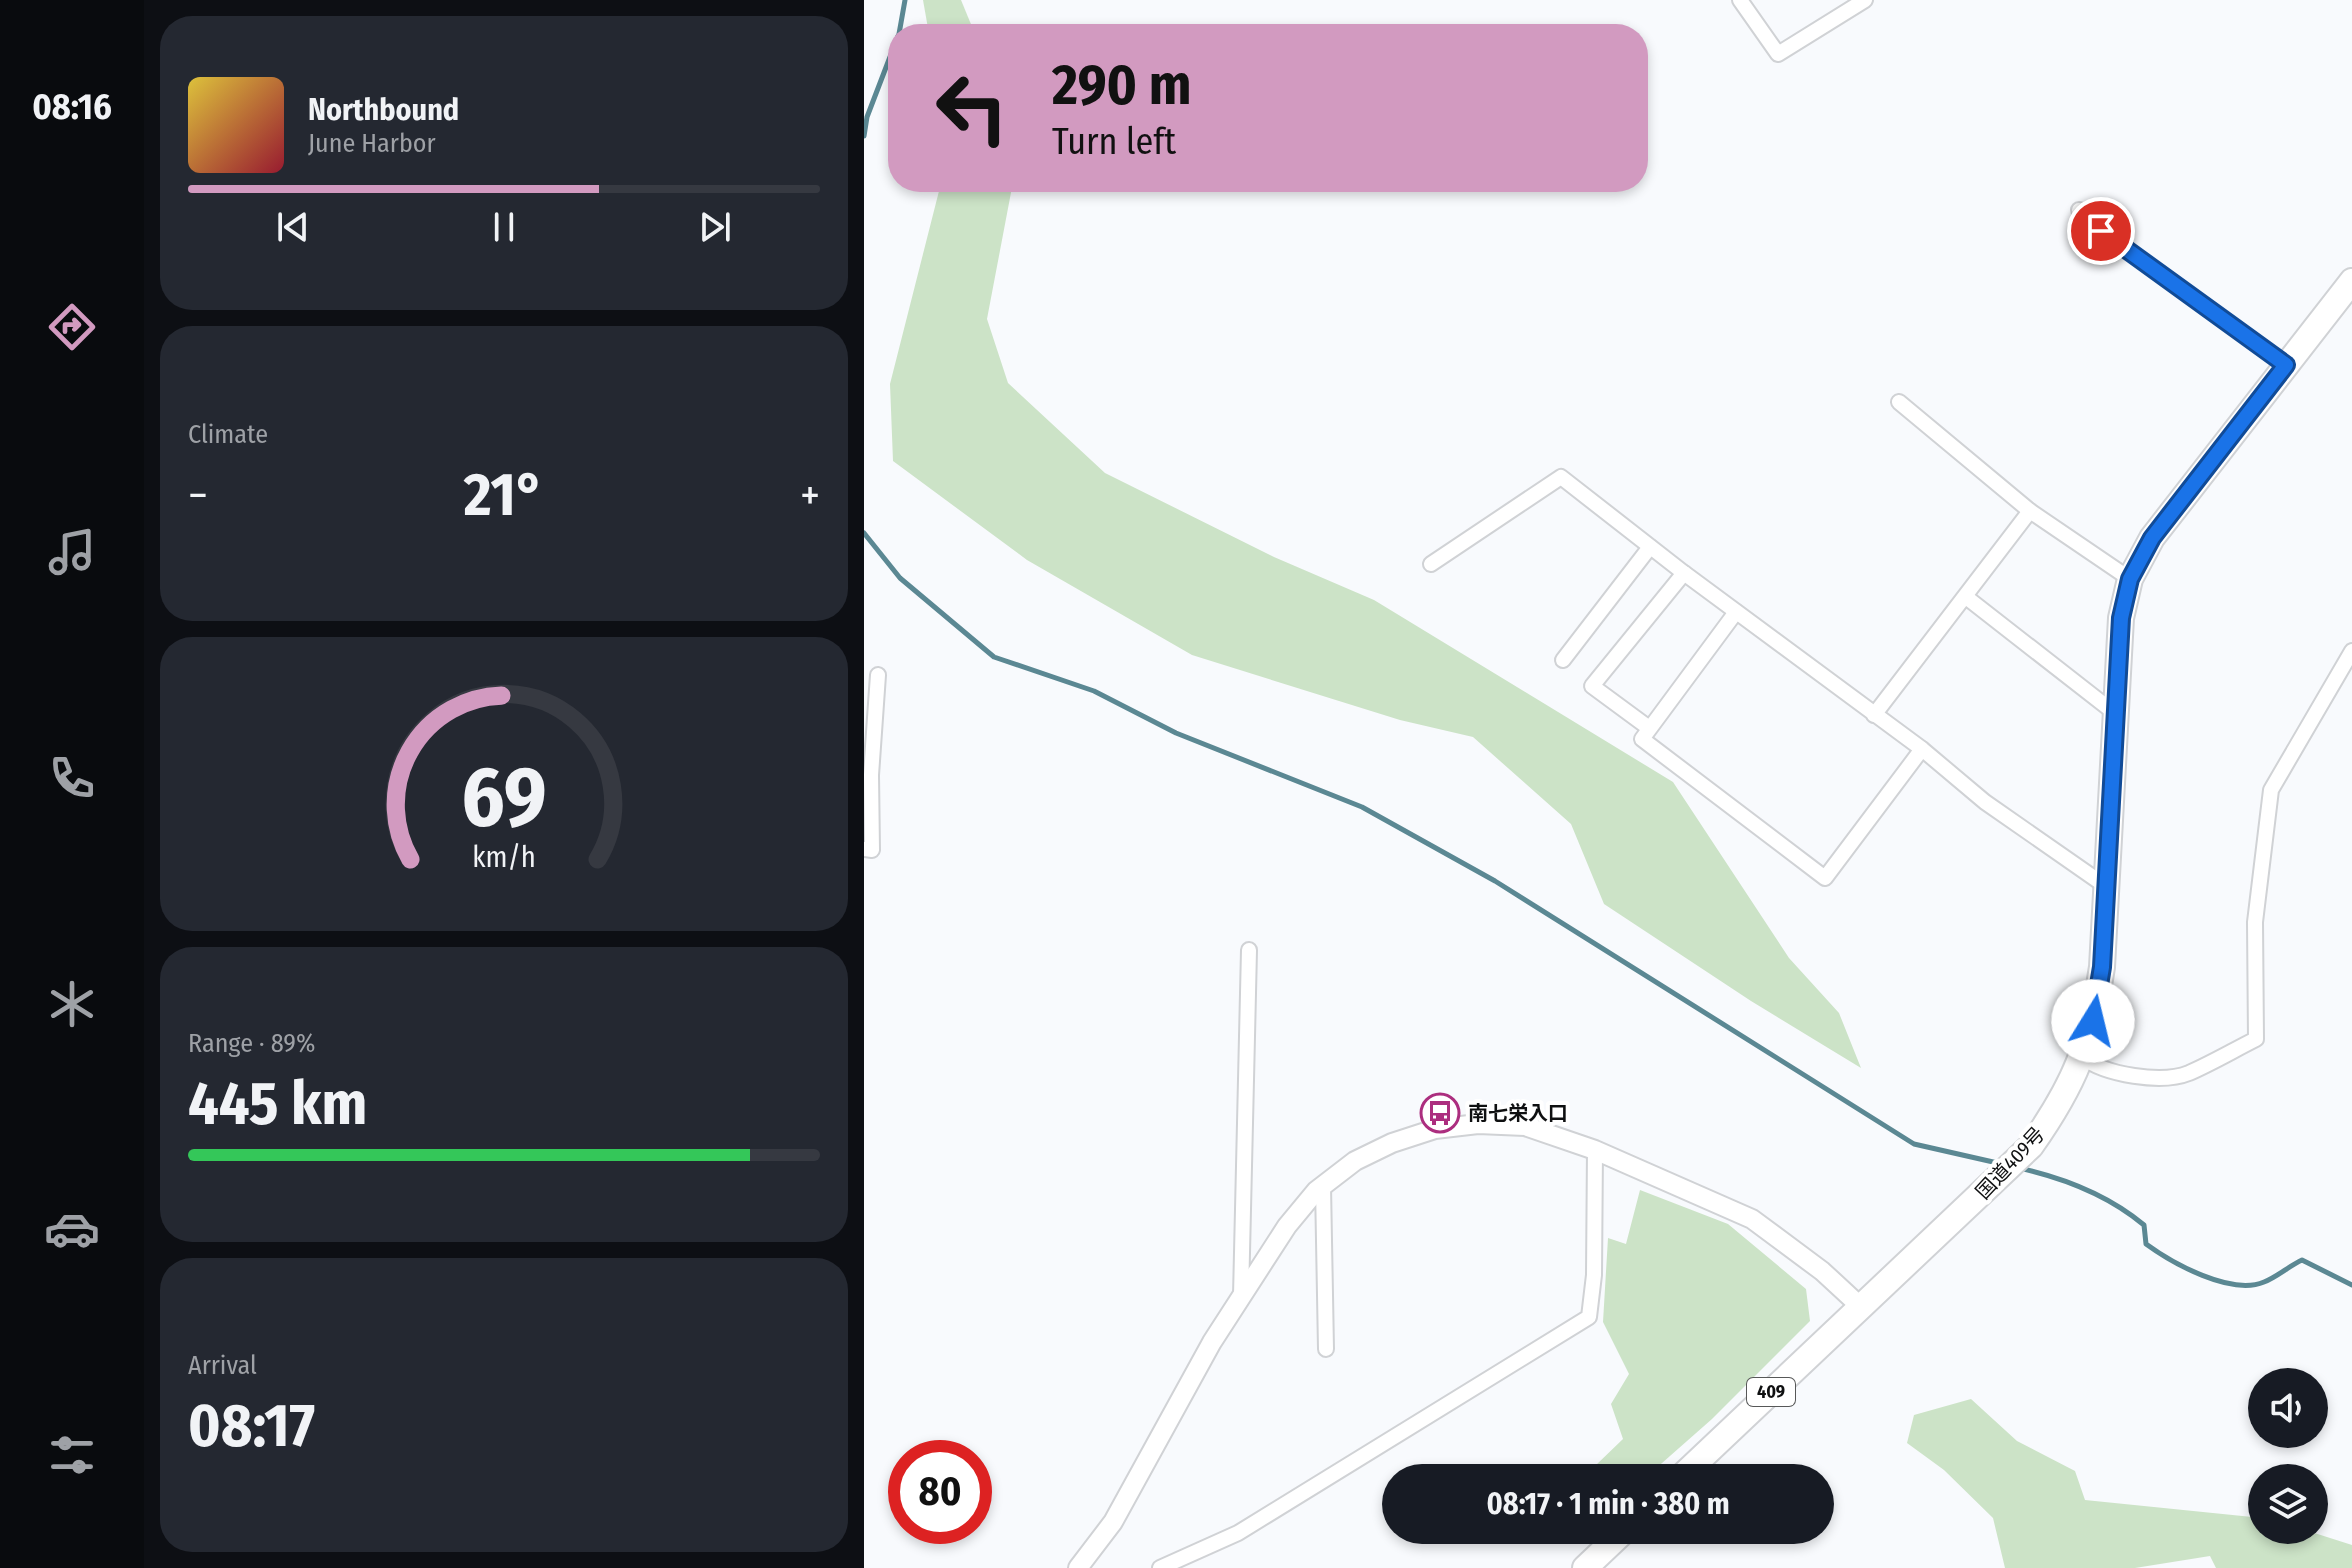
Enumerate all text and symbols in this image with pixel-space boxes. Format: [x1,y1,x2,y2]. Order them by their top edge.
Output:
text: 290 m [1052,52,1192,119]
icon: left [920,56,1024,160]
text: 08:16 [32,85,112,129]
text: Northbound [308,92,459,128]
text: Turn left [1052,120,1176,164]
text: June Harbor [308,128,436,159]
pin [2067,197,2135,265]
icon: previous [271,205,315,249]
icon: pause [482,205,526,249]
icon: next [693,205,737,249]
icon: arrive [2079,209,2123,253]
icon: directions [44,299,100,355]
text: Climate [188,419,268,450]
text: 21° [464,459,544,531]
text: − [188,469,208,522]
text: + [800,469,820,522]
icon: music [44,524,100,580]
text: 69 [461,748,547,848]
icon: phone [44,750,100,806]
text: km/h [472,840,536,875]
icon: climate [44,976,100,1032]
position arrow [2051,979,2135,1063]
text: Range · 89% [188,1028,315,1059]
text: 445 km [188,1068,367,1140]
bus stop icon: 南七栄入口 [1419,1092,1461,1134]
place label: 南七栄入口 [1468,1101,1568,1125]
street label: 国道409号 [1971,1122,2049,1204]
icon: car [44,1201,100,1257]
text: Arrival [188,1350,257,1381]
map controls [2248,1368,2328,1544]
button: sound [2248,1368,2328,1448]
road number: 409 [1747,1378,1795,1406]
text: 08:17 [188,1390,315,1462]
icon: filters [44,1427,100,1483]
speed limit sign: 80 [888,1440,992,1544]
button: layers [2248,1464,2328,1544]
text: 08:17 · 1 min · 380 m [1486,1486,1730,1522]

